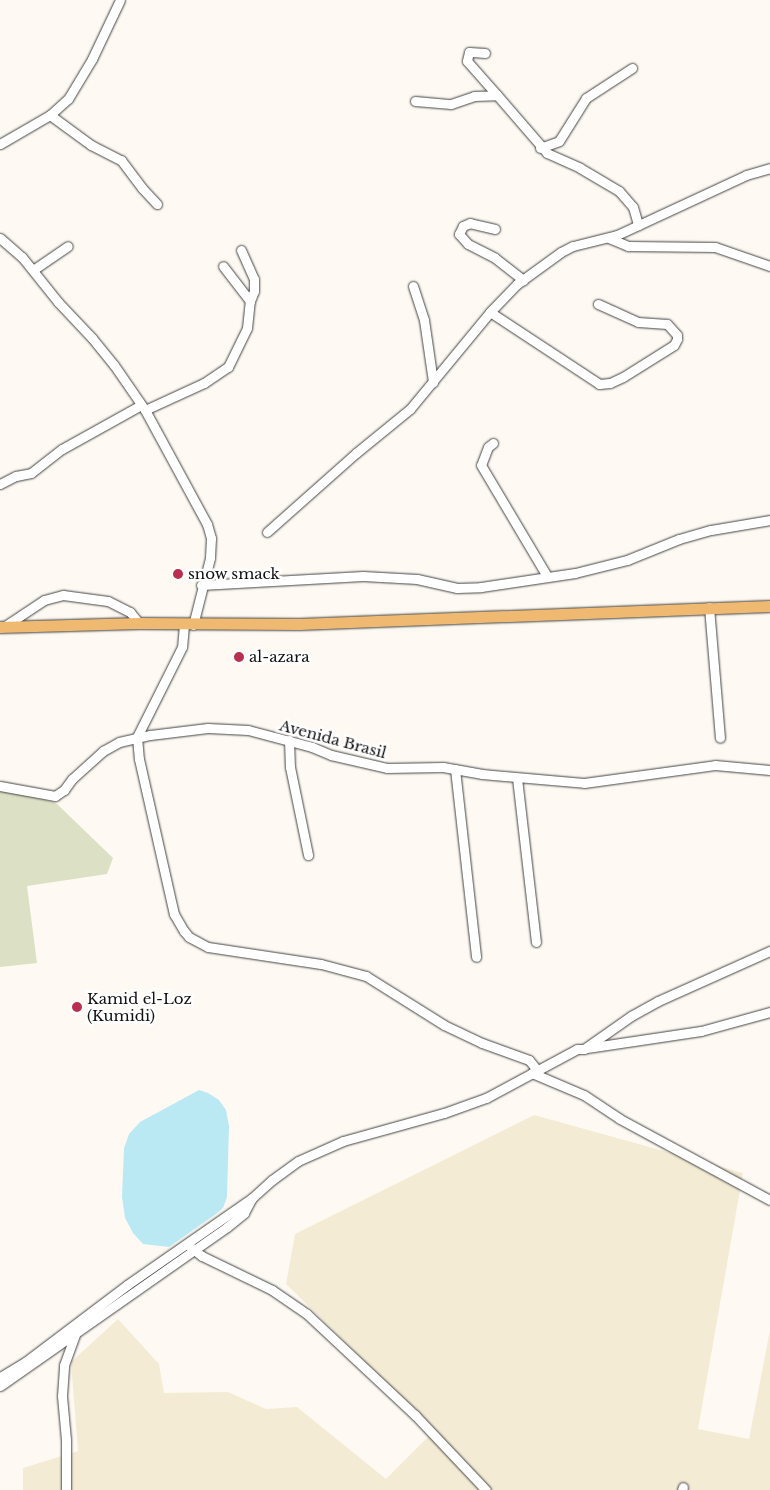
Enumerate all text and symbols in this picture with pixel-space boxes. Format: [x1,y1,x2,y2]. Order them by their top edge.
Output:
place label: snow smack [188,565,280,583]
marker: snow smack [172,568,184,580]
place label: al-azara [249,648,310,666]
marker: al-azara [233,651,245,663]
street label: Avenida Brasil [277,716,389,762]
place label: Kamid el-Loz (Kumidi) [87,989,192,1024]
marker: Kamid el-Loz (Kumidi) [71,1001,83,1013]

